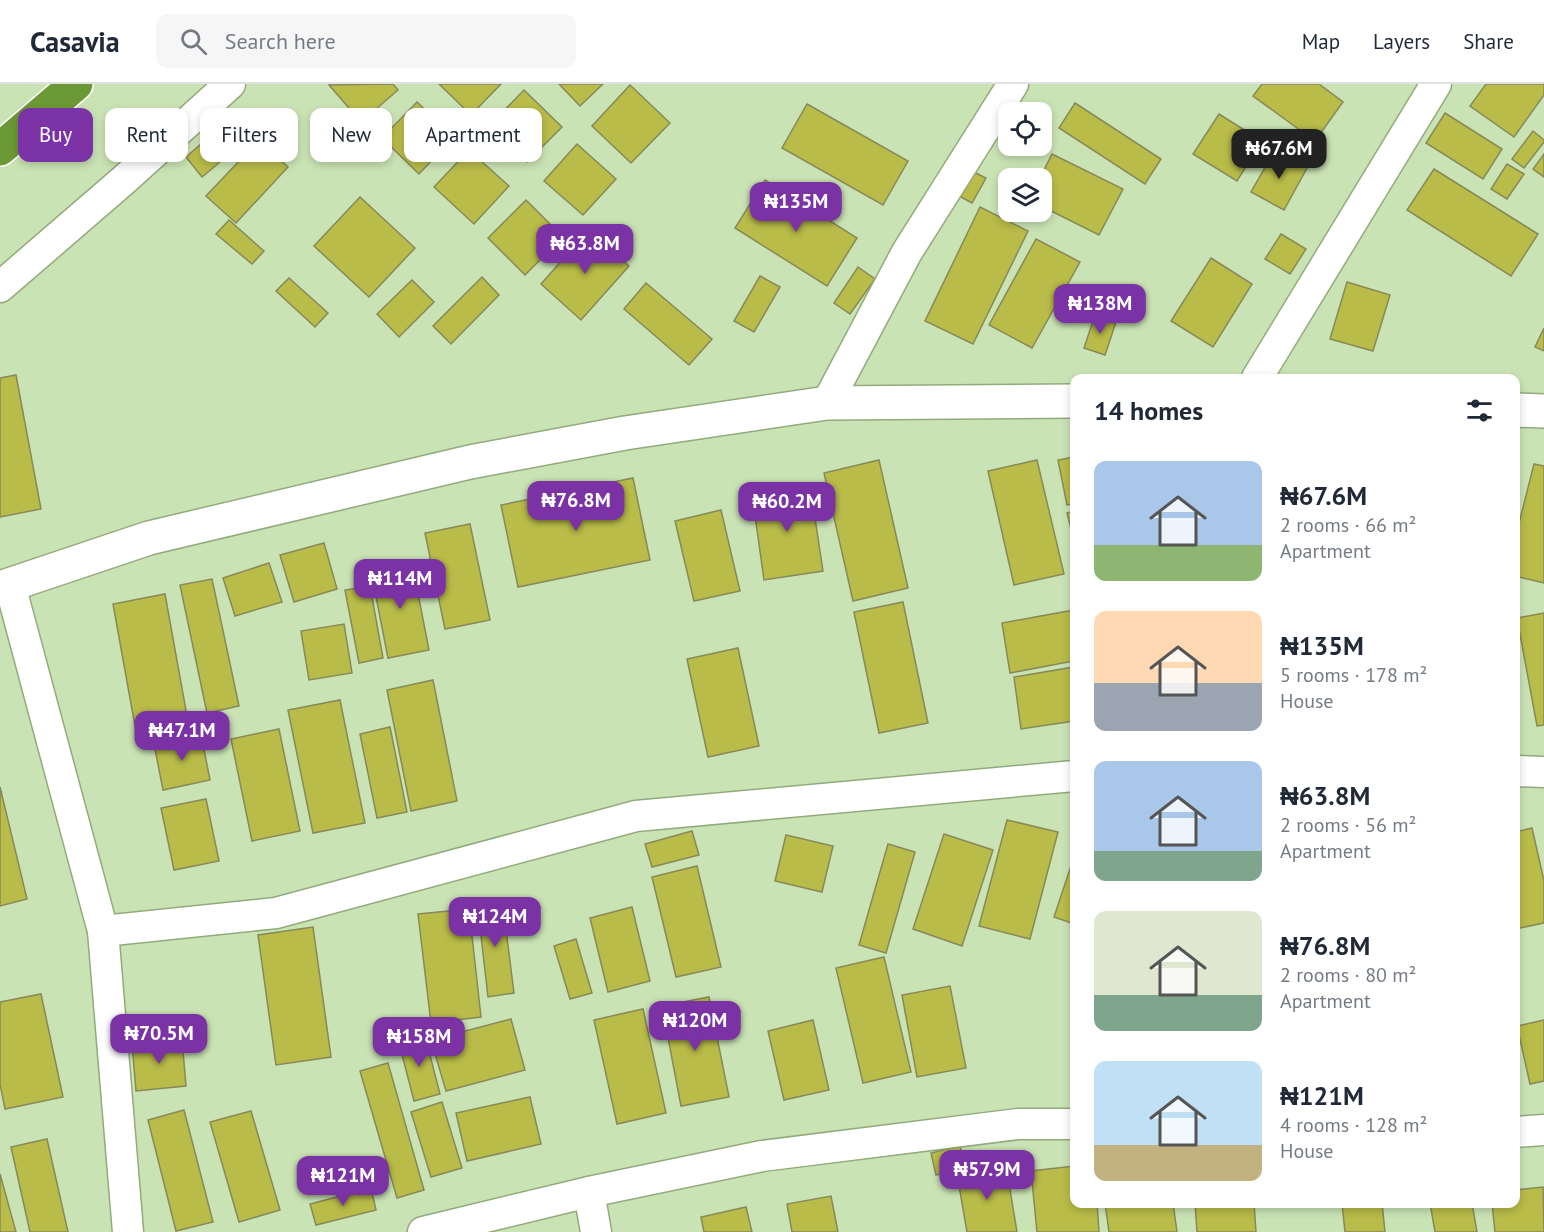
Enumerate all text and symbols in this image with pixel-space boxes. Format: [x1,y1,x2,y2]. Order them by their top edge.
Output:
search box [156,14,576,68]
text: Casavia [30,23,120,60]
icon: search [177,25,210,58]
text: Search here [225,27,336,55]
text: Map [1302,28,1340,55]
text: Layers [1373,28,1430,55]
text: Share [1463,28,1514,55]
map controls [998,102,1052,222]
button: locate [998,102,1052,156]
chip: Buy [18,108,93,162]
chip: Rent [105,108,188,162]
chip: Filters [200,108,298,162]
chip: New [310,108,392,162]
chip: Apartment [404,108,542,162]
pin: ₦67.6M [1230,129,1328,180]
text: ₦67.6M [1245,135,1313,161]
button: layers [998,168,1052,222]
pin: ₦135M [754,182,838,233]
text: ₦135M [764,188,828,214]
pin: ₦63.8M [536,224,634,275]
text: ₦63.8M [550,230,620,256]
pin: ₦138M [1058,284,1142,335]
text: ₦138M [1068,290,1132,316]
text: 14 homes [1094,394,1203,427]
icon: filters [1463,394,1496,427]
text: ₦67.6M [1280,479,1367,512]
pin: ₦76.8M [527,481,625,532]
pin: ₦60.2M [738,482,836,533]
icon: home [1142,485,1214,557]
text: ₦76.8M [541,487,611,513]
text: ₦60.2M [752,488,822,514]
text: 2 rooms · 66 m² [1280,512,1416,538]
text: Apartment [1280,538,1371,564]
pin: ₦114M [358,559,442,610]
text: ₦114M [368,565,432,591]
text: ₦135M [1280,629,1364,662]
icon: home [1142,635,1214,707]
text: 5 rooms · 178 m² [1280,662,1427,688]
text: House [1280,688,1334,714]
pin: ₦47.1M [133,711,231,762]
text: ₦47.1M [148,717,216,743]
text: ₦63.8M [1280,779,1370,812]
icon: home [1142,785,1214,857]
text: 2 rooms · 56 m² [1280,812,1416,838]
text: Apartment [1280,838,1371,864]
pin: ₦124M [453,897,537,948]
text: ₦124M [463,903,527,929]
text: ₦76.8M [1280,929,1370,962]
icon: home [1142,935,1214,1007]
text: 2 rooms · 80 m² [1280,962,1416,988]
text: Apartment [1280,988,1371,1014]
pin: ₦120M [653,1001,737,1052]
text: ₦120M [663,1007,727,1033]
pin: ₦70.5M [110,1014,208,1065]
pin: ₦158M [377,1017,461,1068]
text: ₦70.5M [124,1020,194,1046]
text: ₦158M [387,1023,451,1049]
text: ₦121M [1280,1079,1364,1112]
icon: home [1142,1085,1214,1157]
text: 4 rooms · 128 m² [1280,1112,1427,1138]
text: House [1280,1138,1334,1164]
pin: ₦57.9M [938,1150,1036,1201]
pin: ₦121M [301,1156,385,1207]
text: ₦57.9M [953,1156,1021,1182]
text: ₦121M [311,1162,375,1188]

